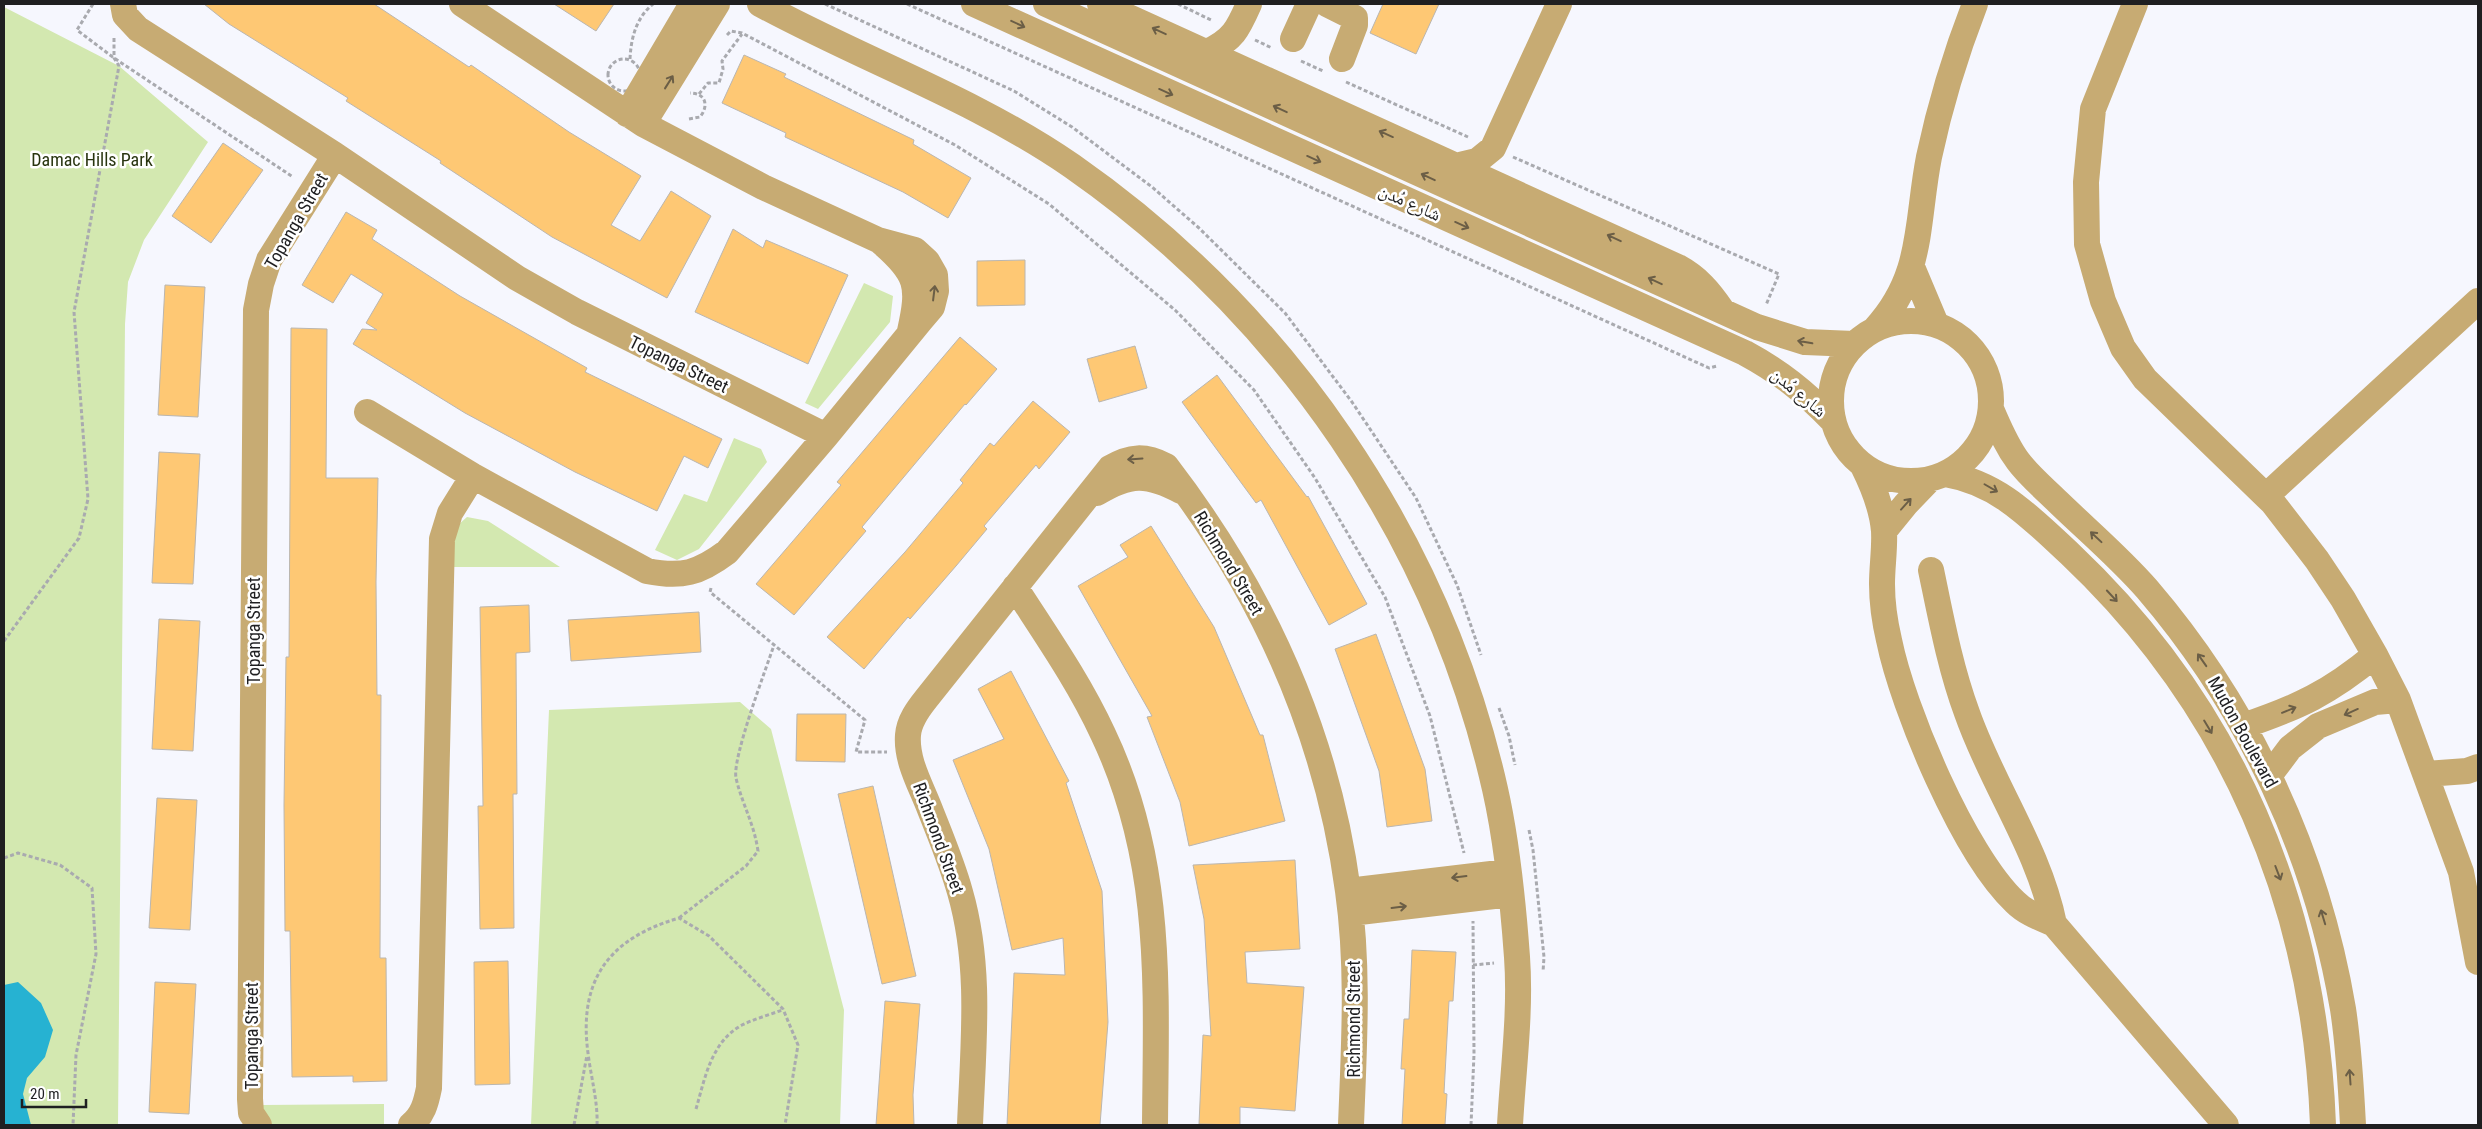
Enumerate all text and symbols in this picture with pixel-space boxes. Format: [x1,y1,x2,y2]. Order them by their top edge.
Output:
one-way arrow [1010,20,1025,29]
one-way arrow [1152,25,1167,35]
one-way arrow [664,76,674,90]
one-way arrow [1158,87,1173,97]
one-way arrow [1273,104,1288,114]
one-way arrow [1379,129,1394,139]
park label: Damac Hills Park [31,149,153,170]
one-way arrow [1306,154,1321,164]
street label: Topanga Street [260,169,332,273]
one-way arrow [1421,172,1436,181]
street label: شارع مُدن [1375,179,1444,226]
one-way arrow [1454,221,1469,231]
one-way arrow [1607,232,1622,242]
one-way arrow [1648,276,1663,285]
one-way arrow [929,285,939,301]
street label: Topanga Street [626,331,732,397]
one-way arrow [1798,336,1814,346]
street label: شارع مُدن [1766,363,1831,422]
one-way arrow [1128,454,1144,463]
one-way arrow [1983,484,1997,494]
one-way arrow [1900,498,1912,511]
street label: Richmond Street [1190,507,1268,619]
one-way arrow [2089,531,2102,543]
street label: Topanga Street [243,577,264,685]
one-way arrow [2106,590,2118,603]
one-way arrow [2197,653,2207,667]
street label: Mudon Boulevard [2204,673,2282,791]
one-way arrow [2281,705,2296,714]
one-way arrow [2344,707,2359,717]
one-way arrow [2203,719,2213,733]
street label: Richmond Street [909,779,969,897]
one-way arrow [2274,865,2283,880]
one-way arrow [1451,873,1467,883]
one-way arrow [1391,902,1407,912]
one-way arrow [2317,909,2327,925]
street label: Richmond Street [1343,960,1364,1078]
street label: Topanga Street [241,982,262,1090]
one-way arrow [2345,1069,2354,1085]
scale bar [22,1076,86,1108]
text: 20 m [30,1085,60,1103]

